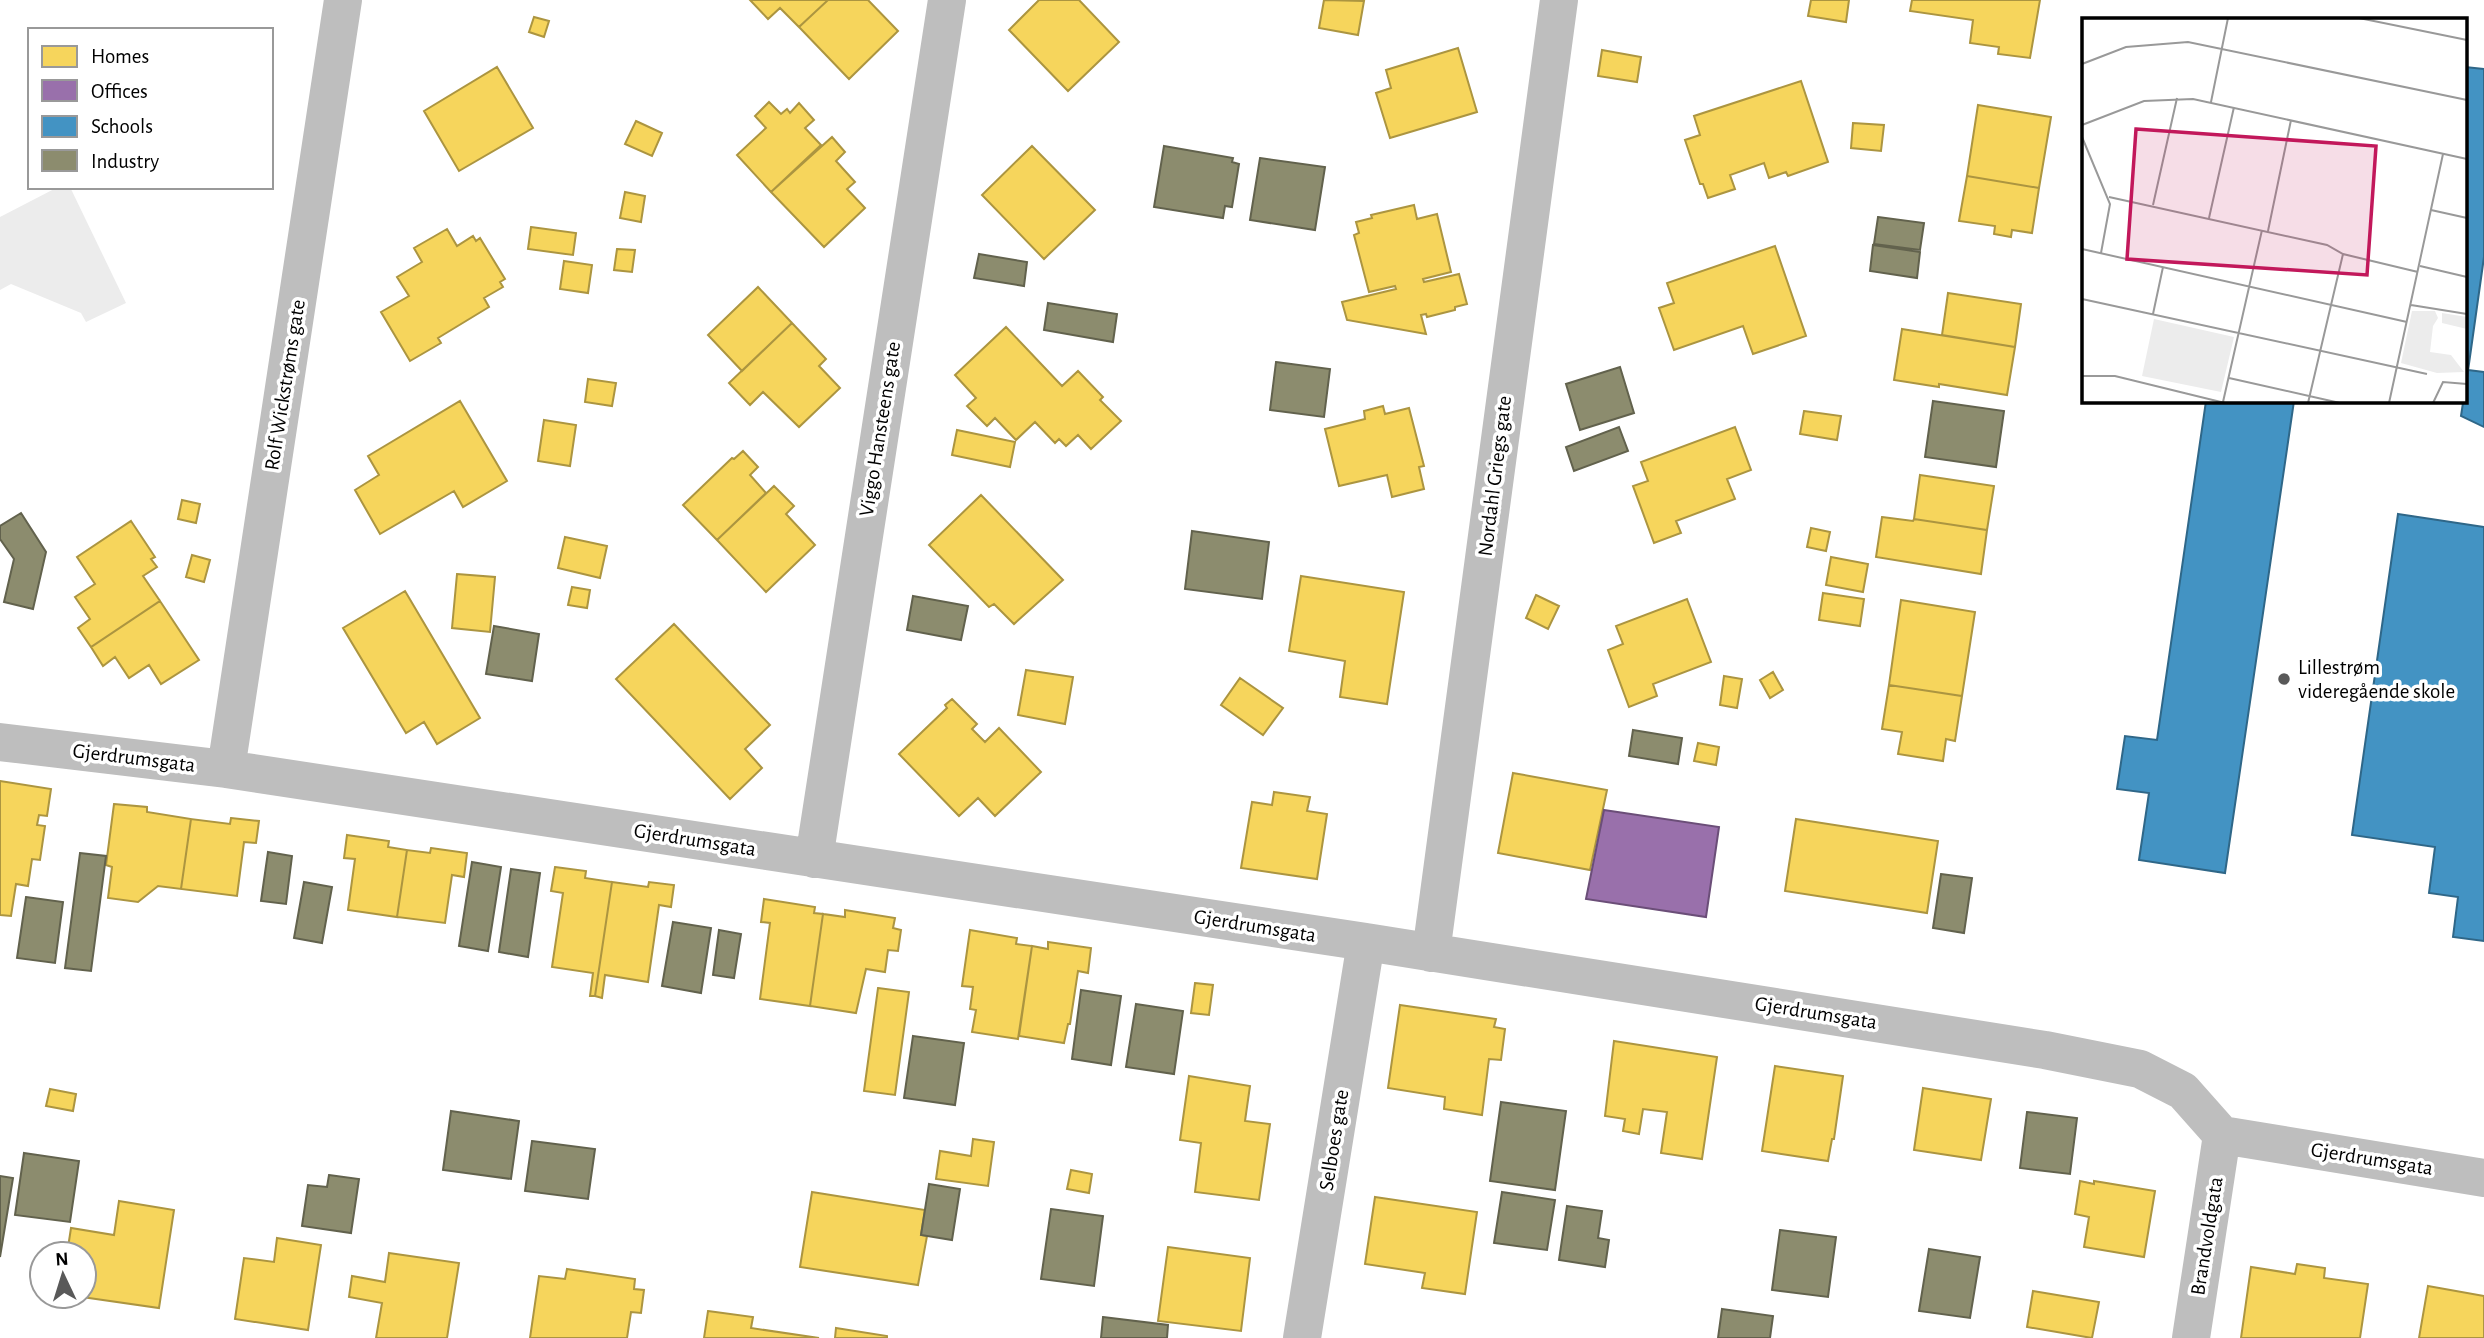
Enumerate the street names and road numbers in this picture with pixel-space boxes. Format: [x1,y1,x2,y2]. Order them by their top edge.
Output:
street label: Rolf Wickstrøms gate [261,298,309,472]
street label: Viggo Hansteens gate [856,340,904,518]
street label: Nordahl Griegs gate [1475,394,1515,558]
street label: Gjerdrumsgata [71,740,197,776]
street label: Gjerdrumsgata [632,820,758,860]
street label: Gjerdrumsgata [1192,906,1318,946]
street label: Gjerdrumsgata [1753,993,1879,1033]
street label: Selboes gate [1316,1088,1352,1192]
street label: Gjerdrumsgata [2309,1139,2435,1179]
street label: Brandvoldgata [2187,1175,2227,1297]

